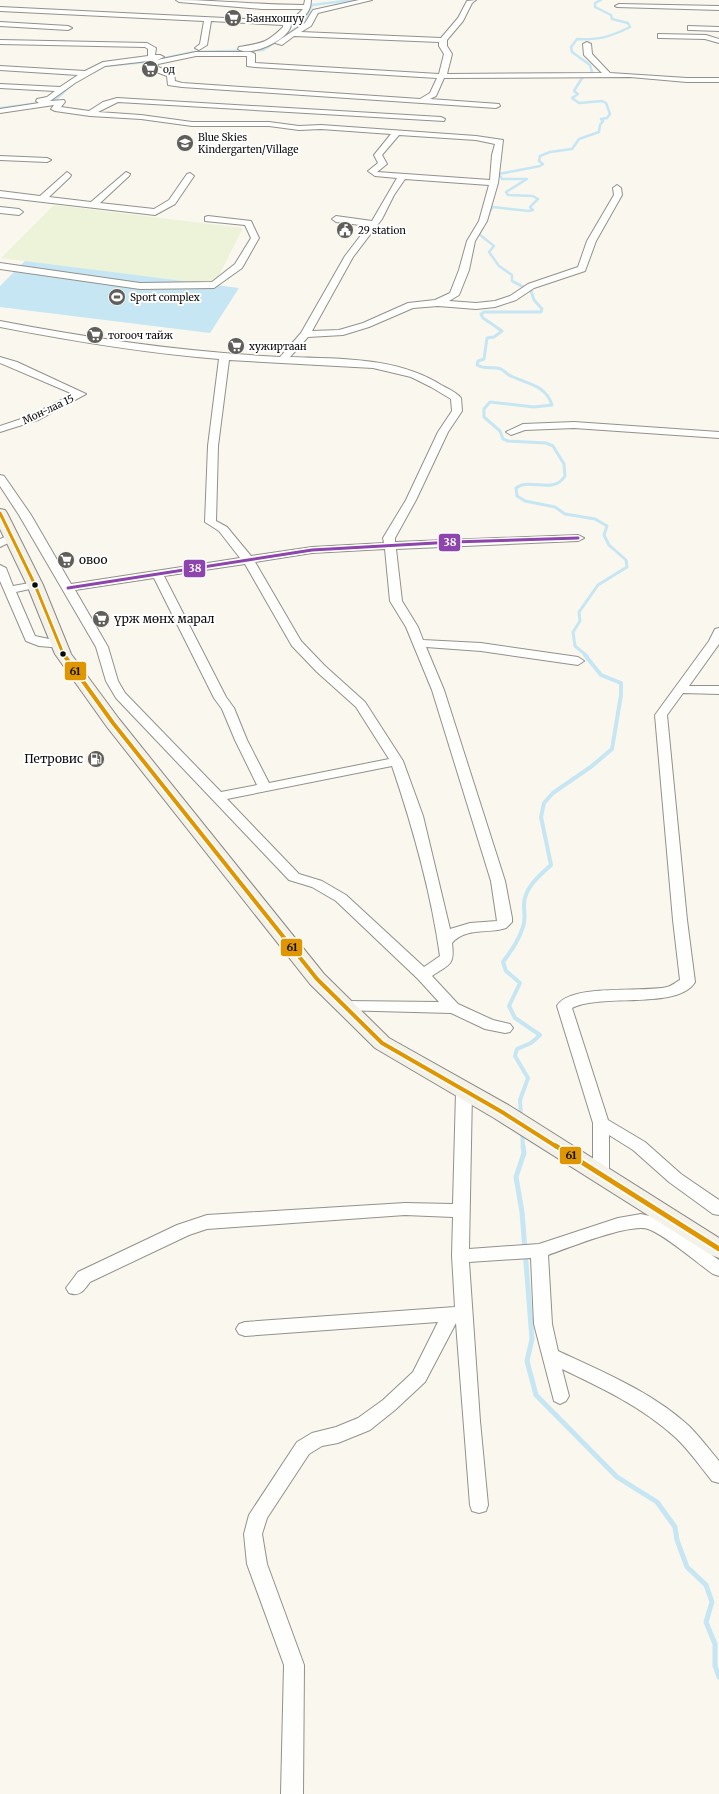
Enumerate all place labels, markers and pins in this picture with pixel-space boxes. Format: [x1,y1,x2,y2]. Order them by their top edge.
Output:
supermarket icon: Баянхошуу [223,8,243,28]
place label: Баянхошуу [246,12,305,25]
supermarket icon: од [140,59,160,79]
place label: од [163,63,175,76]
place label: Blue Skies Kindergarten/Village [198,131,299,156]
school or university icon: Blue Skies Kindergarten/Village [175,133,195,153]
public building icon: 29 station [335,220,355,240]
place label: 29 station [358,224,406,237]
sports icon: Sport complex [107,287,127,307]
place label: Sport complex [130,291,200,304]
supermarket icon: тогооч тайж [85,325,105,345]
place label: тогооч тайж [108,329,173,342]
supermarket icon: хужиртаан [226,336,246,356]
place label: хужиртаан [249,340,307,353]
supermarket icon: овоо [56,550,76,570]
place label: овоо [79,552,107,567]
unlabelled marker [30,580,40,590]
supermarket icon: үрж мөнх марал [91,609,111,629]
place label: үрж мөнх марал [113,611,215,626]
unlabelled marker [58,649,68,659]
fuel station icon: Петровис [86,749,106,769]
place label: Петровис [24,751,83,766]

